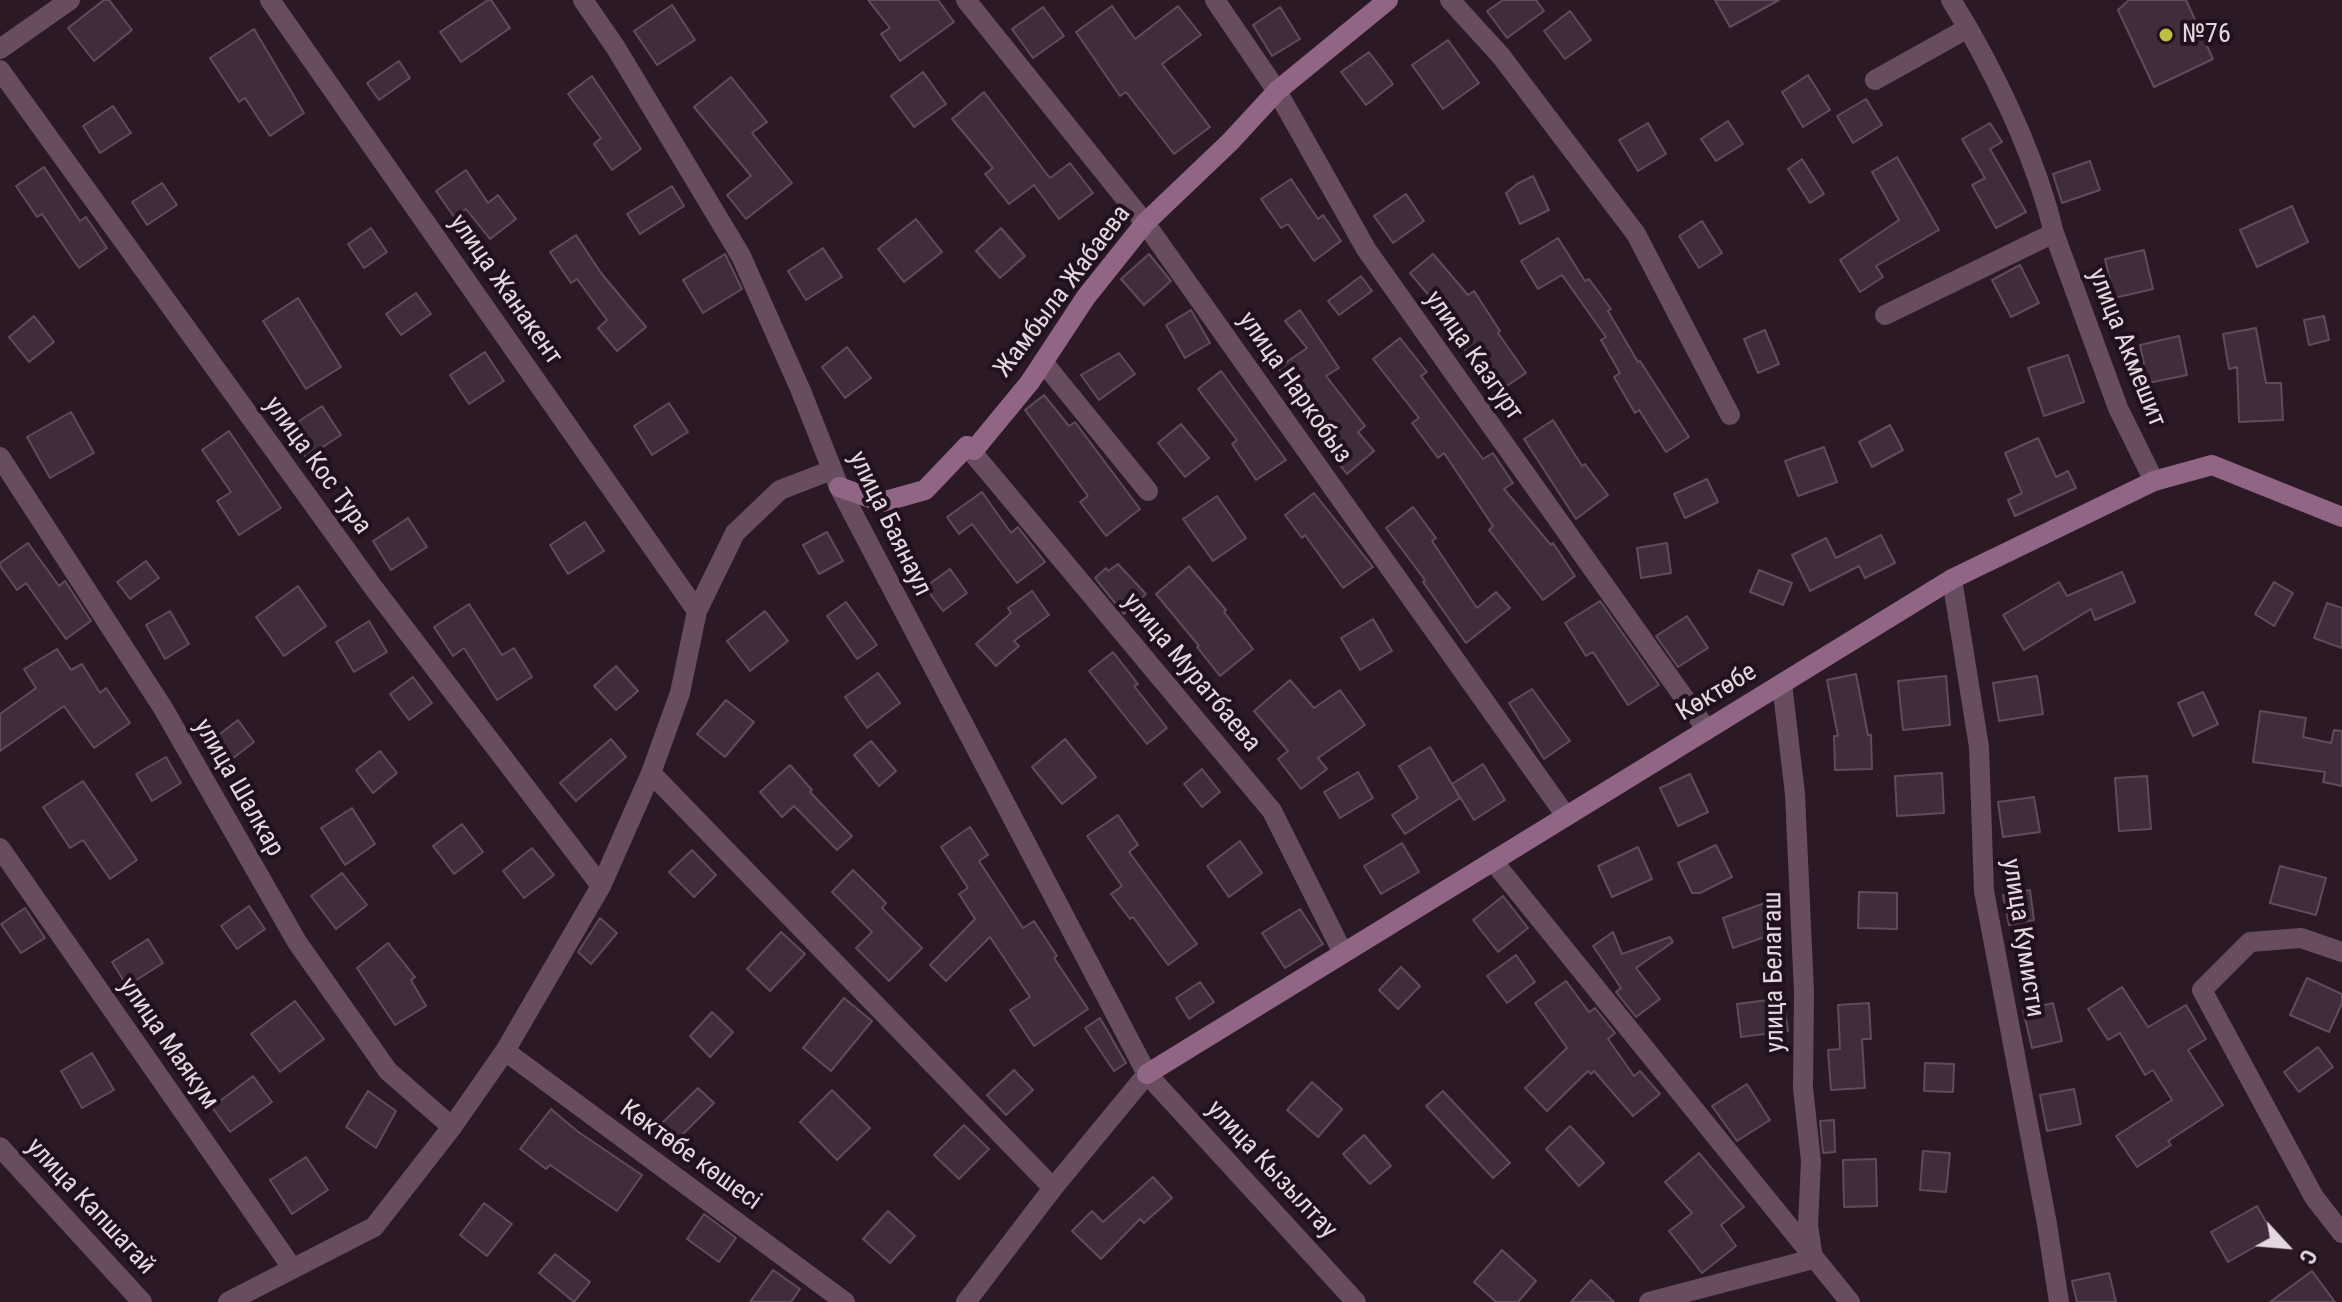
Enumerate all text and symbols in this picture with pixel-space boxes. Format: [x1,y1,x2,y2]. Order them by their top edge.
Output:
place label: №76 [2182,19,2231,51]
marker: №76 [2157,26,2175,44]
street label: Жамбыла Жабаева [988,200,1138,384]
street label: улица Жанакент [442,209,568,371]
street label: улица Акмешит [2080,264,2172,432]
street label: улица Казгурт [1417,285,1529,427]
street label: улица Наркобыз [1230,306,1358,470]
street label: улица Кос Тура [257,391,377,541]
street label: улица Баянаул [841,447,937,601]
street label: улица Муратбаева [1115,587,1267,759]
street label: Көктөбе [1671,657,1763,729]
street label: улица Шалкар [186,714,290,862]
street label: улица Кумисти [1994,856,2050,1020]
street label: улица Белагаш [1758,891,1792,1053]
street label: улица Маякум [111,972,225,1116]
street label: Көктөбе көшесі [613,1094,767,1218]
street label: улица Кызылтау [1199,1094,1343,1246]
street label: улица Капшагай [19,1132,161,1282]
north arrow [2246,1206,2326,1286]
text: С [2294,1246,2322,1268]

